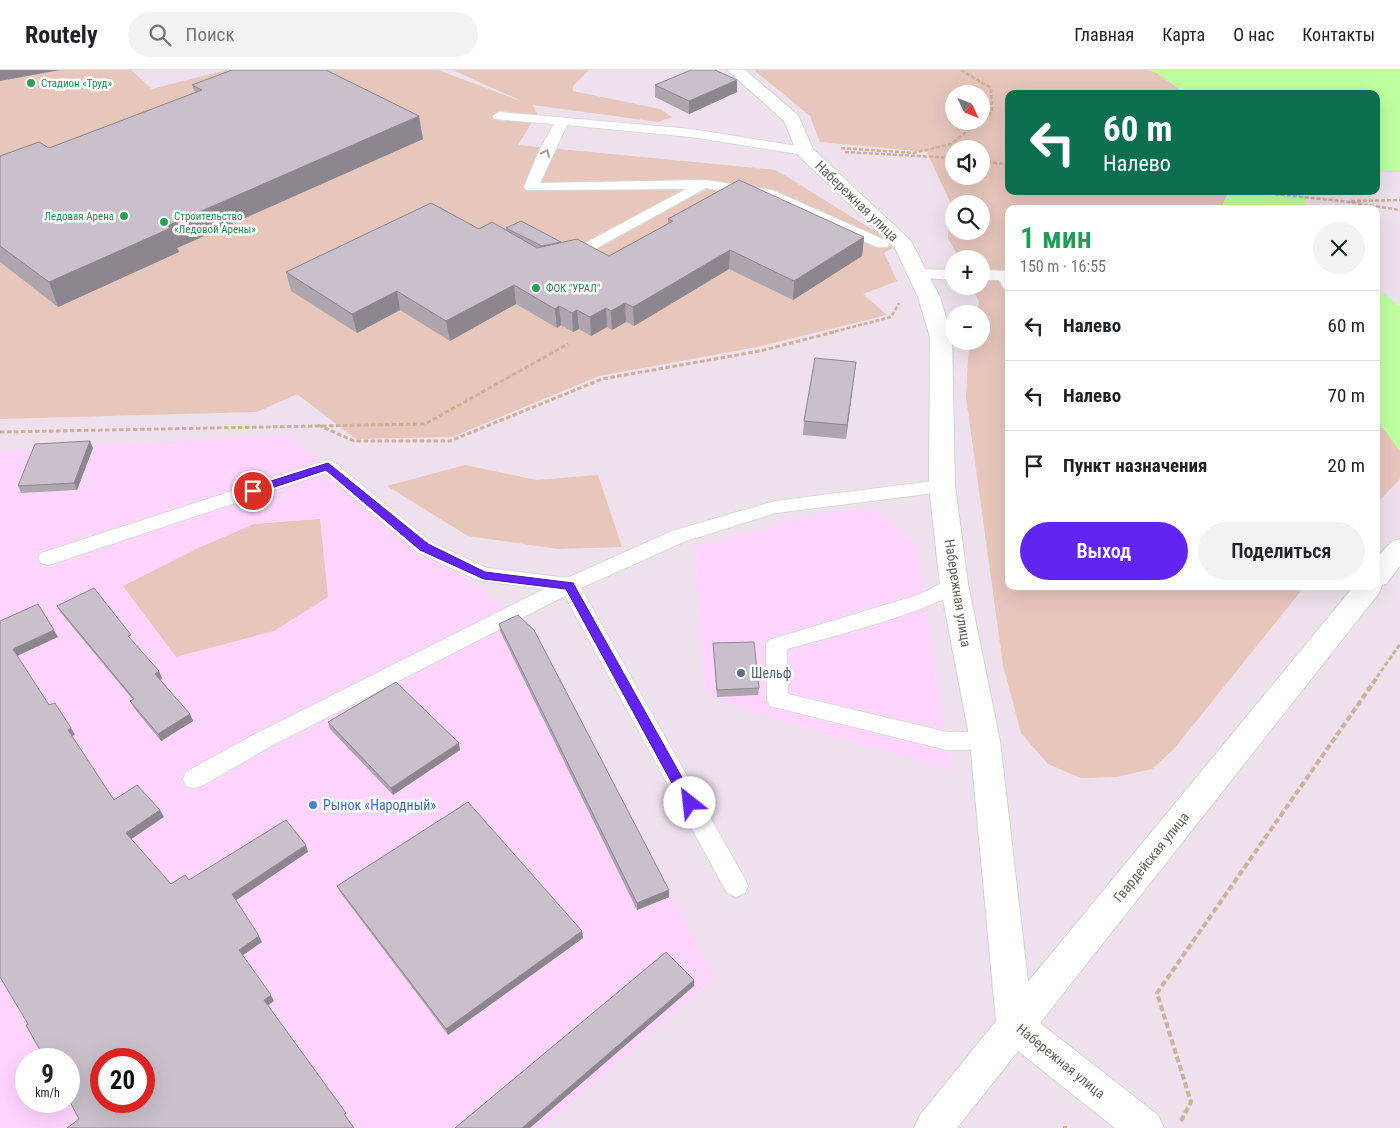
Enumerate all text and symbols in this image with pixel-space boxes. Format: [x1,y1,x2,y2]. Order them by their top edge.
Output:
search box [128,12,478,57]
text: Routely [25,21,98,49]
icon: search [146,21,174,49]
text: Поиск [186,23,235,46]
text: Главная [1074,24,1134,45]
text: Карта [1162,24,1205,45]
text: О нас [1233,24,1274,45]
text: Контакты [1302,24,1375,45]
marker: Стадион «Труд» [25,77,37,89]
place label: Стадион «Труд» [41,77,113,90]
north arrow [945,85,990,130]
map controls [945,85,990,350]
text: 60 m [1103,109,1172,150]
icon: left [1020,110,1085,175]
button: sound [945,140,990,185]
one-way arrow [539,149,550,158]
text: Налево [1103,151,1171,176]
street label: Набережная улица [812,157,902,245]
button: search [945,195,990,240]
place label: Ледовая Арена [44,210,114,223]
marker: Ледовая Арена [118,210,130,222]
place label: Строительство «Ледовой Арены» [174,210,256,236]
marker: Строительство «Ледовой Арены» [158,216,170,228]
text: 1 мин [1020,220,1092,255]
button: close [1313,222,1365,274]
button: + [945,250,990,295]
text: 150 m · 16:55 [1020,257,1106,276]
marker: ФОК "УРАЛ" [530,282,542,294]
place label: ФОК "УРАЛ" [546,282,600,295]
button: − [945,305,990,350]
icon: left [1020,312,1048,340]
text: Налево [1063,314,1121,337]
text: 60 m [1328,314,1365,337]
icon: left [1020,382,1048,410]
text: Налево [1063,384,1121,407]
text: 70 m [1328,384,1365,407]
icon: arrive [1020,452,1048,480]
text: Пункт назначения [1063,454,1207,477]
text: 20 m [1328,454,1365,477]
pin [232,470,274,512]
icon: arrive [239,477,267,505]
button: Выход [1020,522,1188,580]
button: Поделиться [1198,522,1365,580]
street label: Набережная улица [942,538,974,648]
place label: Шельф [751,665,792,681]
marker: Шельф [735,667,747,679]
position arrow [663,776,715,828]
place label: Рынок «Народный» [323,797,436,813]
marker: Рынок «Народный» [307,799,319,811]
street label: Гвардейская улица [1110,809,1192,905]
street label: Набережная улица [1014,1020,1108,1102]
speed limit sign: 20 [90,1048,155,1113]
text: 9 [41,1060,54,1089]
text: km/h [35,1086,60,1100]

